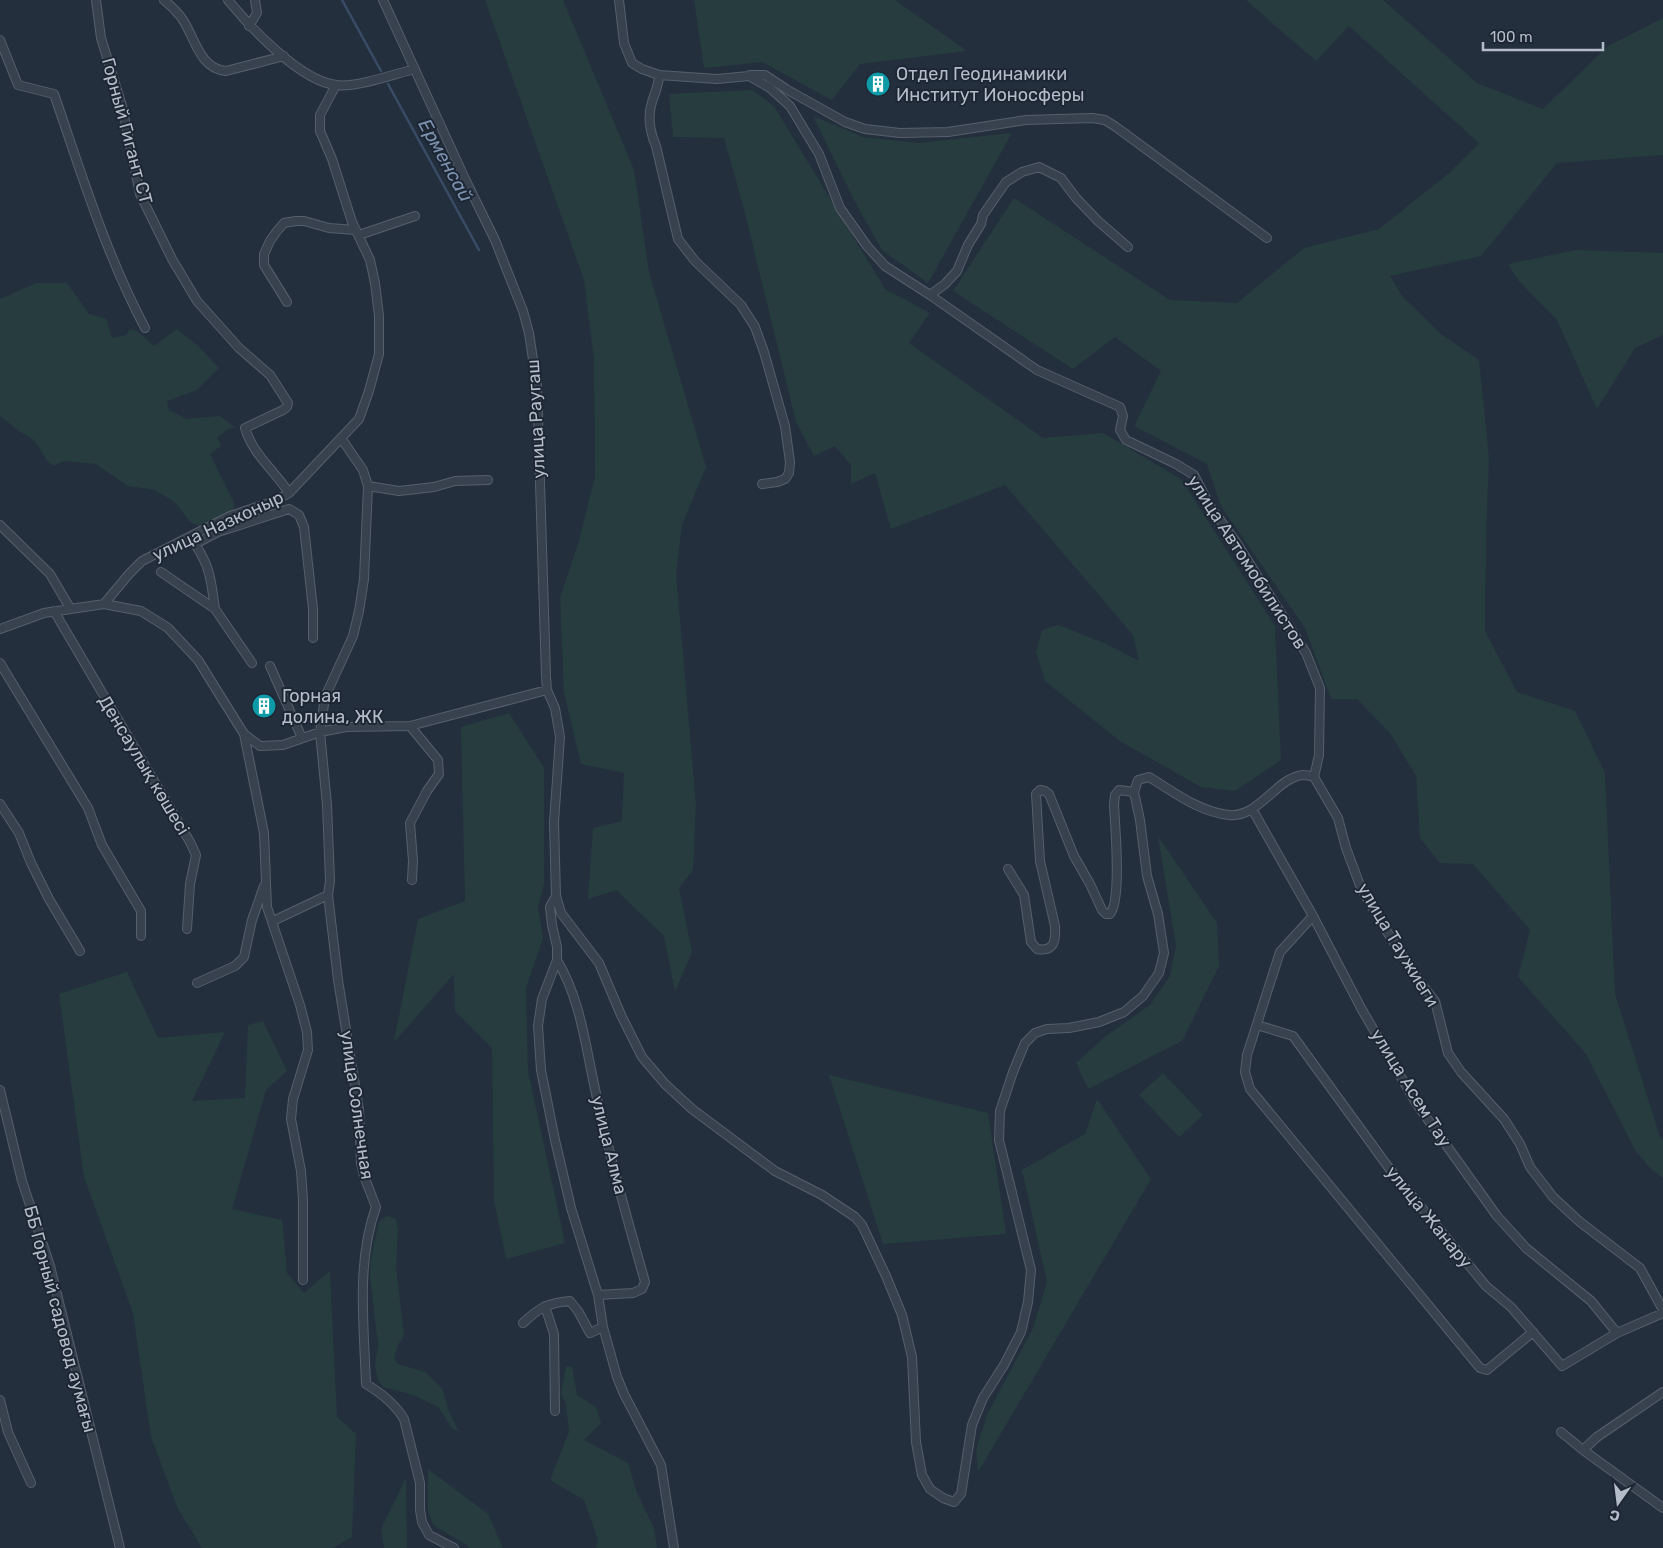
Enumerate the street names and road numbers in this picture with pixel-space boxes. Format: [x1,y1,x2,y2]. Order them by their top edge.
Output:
street label: Горный Гигант СТ [97,55,157,207]
street label: улица Раугаш [522,359,550,479]
street label: улица Автомобилистов [1183,471,1311,653]
street label: улица Назконыр [149,486,287,566]
street label: Денсаулық көшесі [94,691,194,839]
street label: улица Таужиеги [1352,879,1444,1011]
street label: улица Асем Тау [1366,1025,1456,1151]
street label: улица Солнечная [336,1029,378,1181]
street label: улица Алма [586,1093,632,1197]
street label: улица Жанару [1381,1161,1477,1273]
street label: ББ Горный садовод аумағы [19,1203,101,1435]

